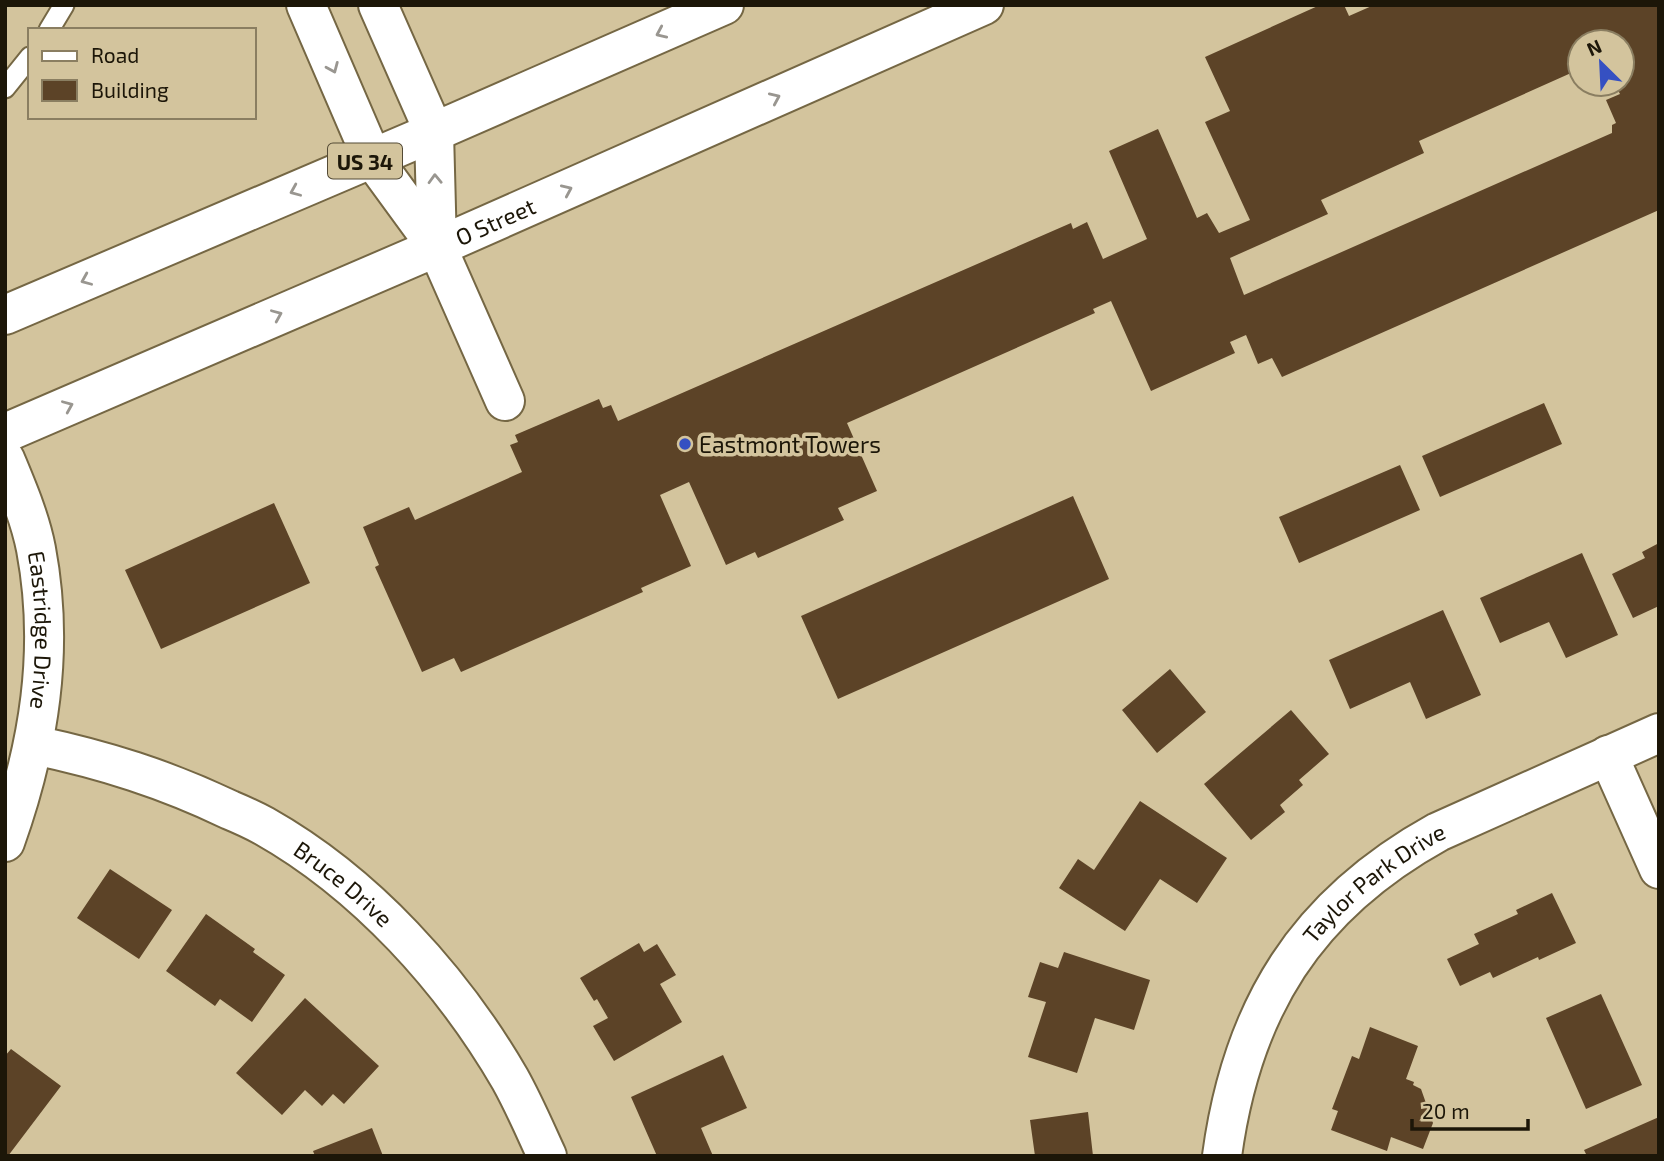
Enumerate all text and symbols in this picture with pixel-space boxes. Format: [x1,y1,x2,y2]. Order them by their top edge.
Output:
one-way arrow [656,25,668,39]
legend [28,28,256,119]
north arrow [1566,28,1636,98]
text: N [1583,34,1605,60]
text: Road [91,42,139,67]
one-way arrow [325,61,339,73]
text: Building [91,77,169,102]
one-way arrow [768,92,780,106]
road number: US 34 [328,144,402,178]
one-way arrow [428,173,443,184]
one-way arrow [290,183,302,197]
one-way arrow [560,184,572,198]
street label: O Street [451,191,540,251]
one-way arrow [81,272,93,286]
one-way arrow [270,310,282,324]
one-way arrow [61,400,73,414]
place label: Eastmont Towers [699,430,881,458]
marker: Eastmont Towers [677,436,693,452]
street label: Eastridge Drive [23,549,58,711]
street label: Taylor Park Drive [1296,817,1449,948]
street label: Bruce Drive [289,835,399,932]
scale bar [1412,1088,1528,1132]
text: 20 m [1422,1098,1470,1123]

